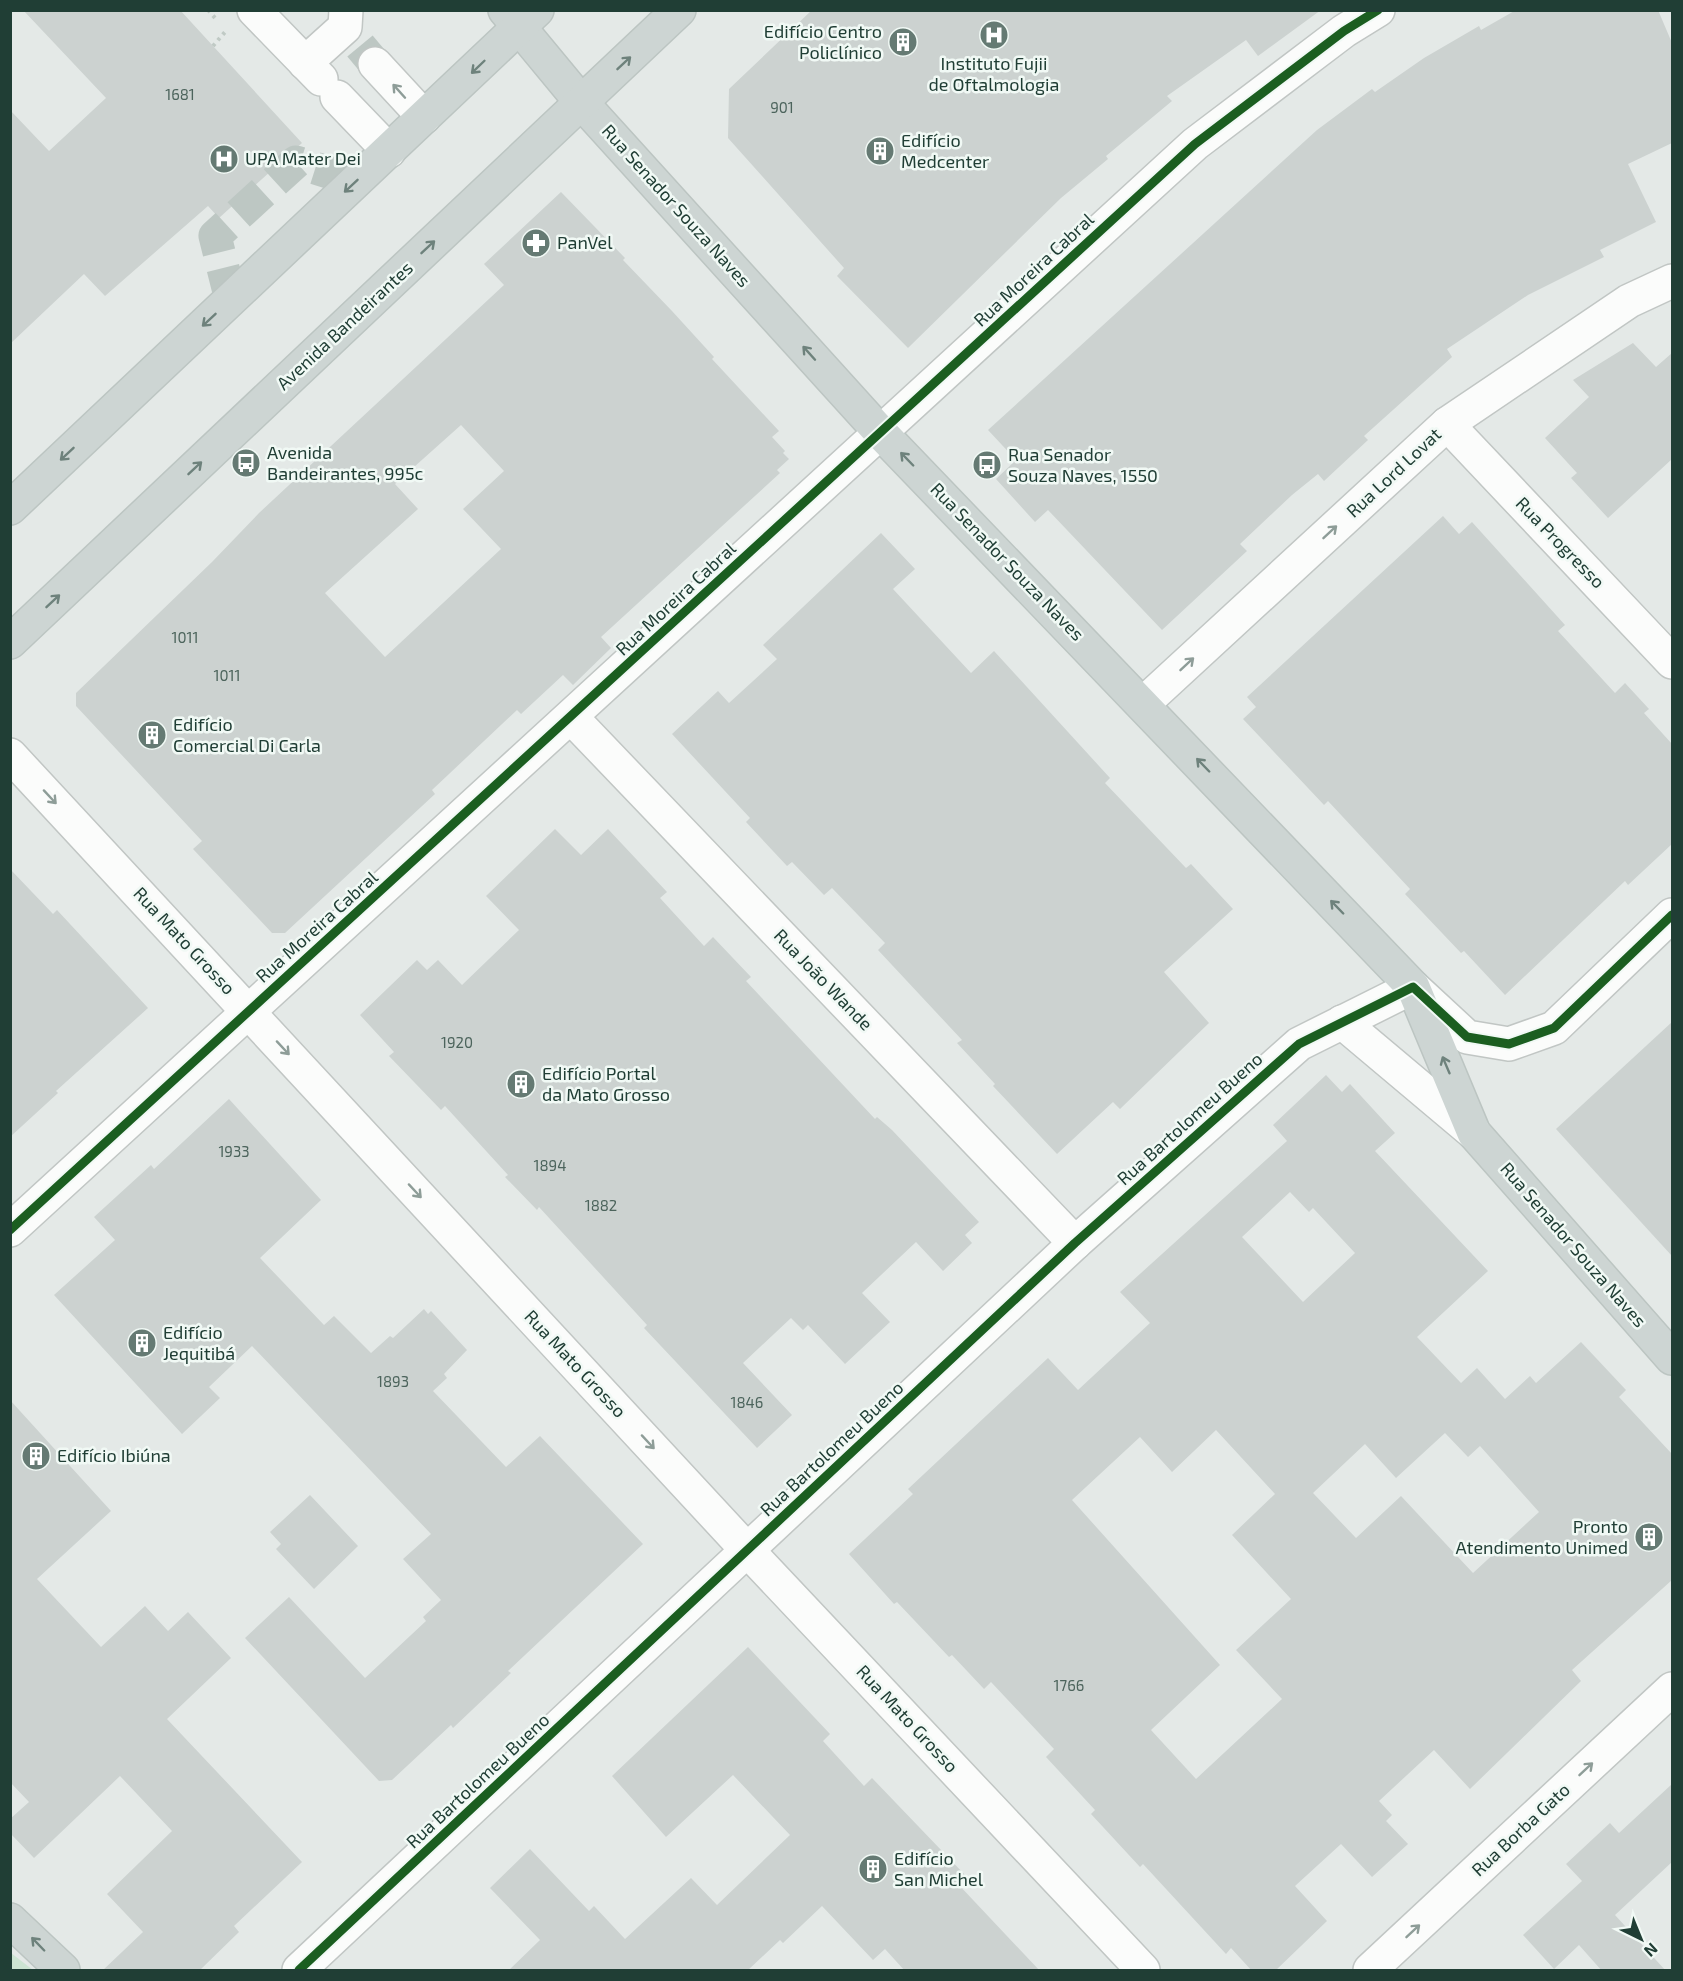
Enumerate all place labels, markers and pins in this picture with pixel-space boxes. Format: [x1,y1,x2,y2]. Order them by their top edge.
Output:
hospital icon: Instituto Fujii de Oftalmologia [978,19,1010,51]
place label: Edifício Centro Policlínico [764,20,882,63]
building icon: Edifício Centro Policlínico [887,26,919,58]
place label: Instituto Fujii de Oftalmologia [929,52,1059,95]
place label: Edifício Medcenter [901,129,989,172]
building icon: Edifício Medcenter [864,135,896,167]
hospital icon: UPA Mater Dei [208,143,240,175]
place label: UPA Mater Dei [245,147,361,169]
pharmacy icon: PanVel [520,227,552,259]
place label: PanVel [557,231,613,253]
place label: Avenida Bandeirantes, 995c [267,441,424,484]
place label: Rua Senador Souza Naves, 1550 [1008,443,1158,486]
bus stop icon: Avenida Bandeirantes, 995c [230,447,262,479]
bus stop icon: Rua Senador Souza Naves, 1550 [971,449,1003,481]
place label: Edifício Comercial Di Carla [173,713,321,756]
building icon: Edifício Comercial Di Carla [136,719,168,751]
place label: Edifício Portal da Mato Grosso [542,1062,670,1105]
building icon: Edifício Portal da Mato Grosso [505,1068,537,1100]
place label: Edifício Jequitibá [163,1321,235,1364]
building icon: Edifício Jequitibá [126,1327,158,1359]
building icon: Edifício Ibiúna [20,1440,52,1472]
place label: Edifício Ibiúna [57,1444,171,1466]
place label: Pronto Atendimento Unimed [1456,1515,1628,1558]
building icon: Pronto Atendimento Unimed [1633,1521,1665,1553]
place label: Edifício San Michel [894,1847,984,1890]
building icon: Edifício San Michel [857,1853,889,1885]

